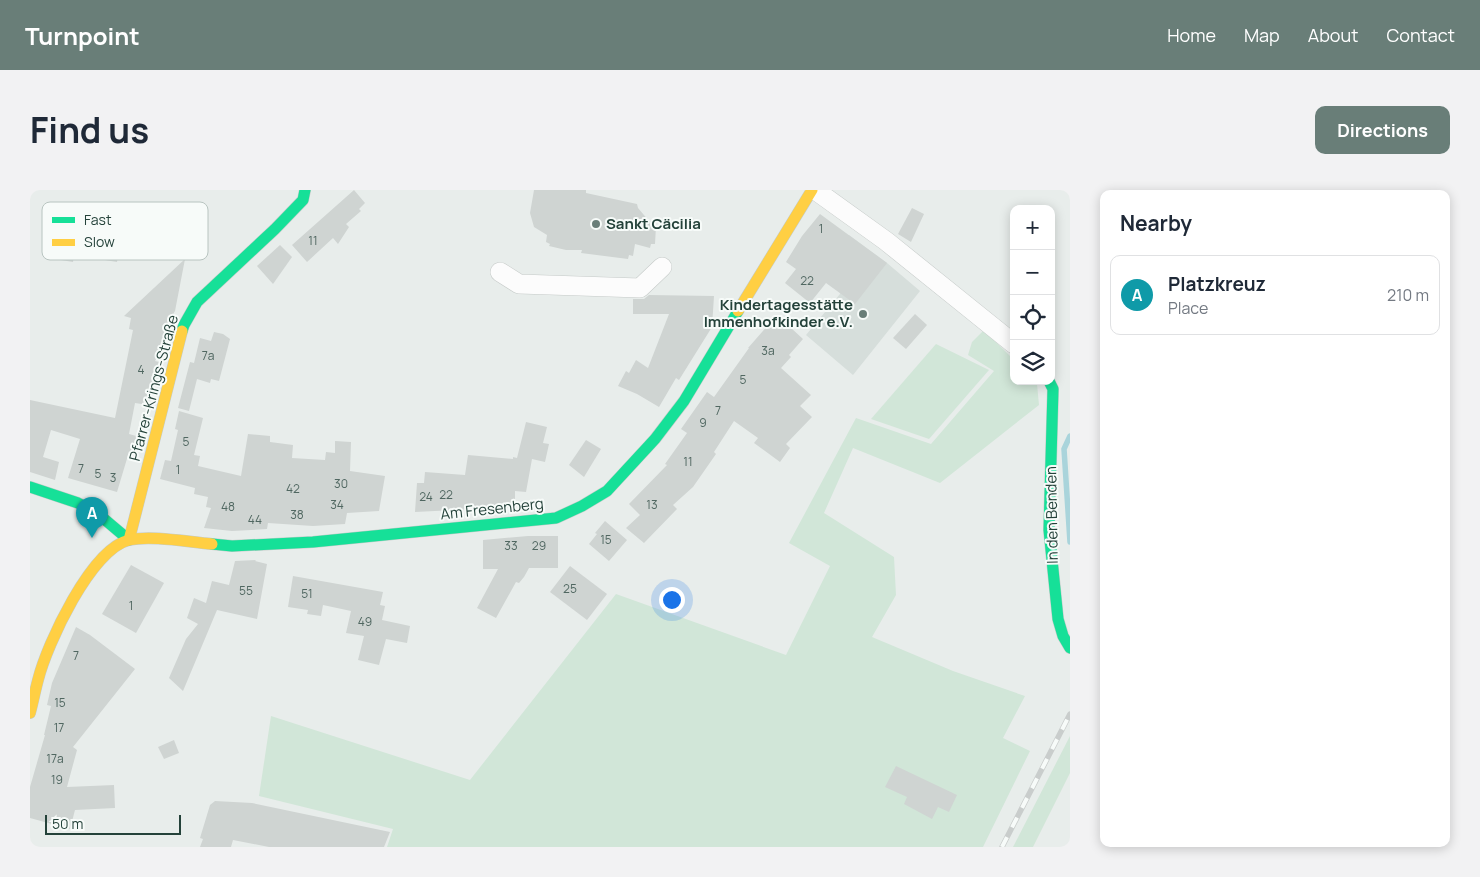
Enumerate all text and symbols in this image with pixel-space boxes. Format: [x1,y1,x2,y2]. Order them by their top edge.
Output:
text: Turnpoint [25,19,140,52]
text: Home [1167,23,1216,47]
text: Map [1244,23,1280,47]
text: About [1308,23,1358,47]
text: Contact [1386,23,1455,47]
text: Find us [30,106,149,154]
button: Directions [1315,106,1450,154]
legend [42,202,208,260]
map controls [1010,205,1055,385]
button: + [1010,205,1055,250]
text: Nearby [1120,209,1192,237]
text: Fast [84,210,112,229]
place label: Sankt Cäcilia [606,213,701,234]
marker: Sankt Cäcilia [590,218,602,230]
house number: 1 [819,220,823,237]
text: Slow [84,232,115,251]
house number: 11 [308,232,318,249]
button: − [1010,250,1055,295]
text: Platzkreuz [1168,271,1266,297]
house number: 22 [800,272,814,289]
text: A [1132,284,1142,306]
text: 210 m [1387,284,1429,306]
place label: Kindertagesstätte Immenhofkinder e.V. [704,294,853,332]
button: locate [1010,295,1055,340]
text: Place [1168,297,1208,319]
marker: Kindertagesstätte Immenhofkinder e.V. [857,308,869,320]
street label: Pfarrer-Krings-Straße [124,312,183,463]
button: layers [1010,340,1055,385]
house number: 3a [761,342,775,359]
house number: 7a [202,347,214,364]
house number: 4 [137,361,145,378]
house number: 5 [740,371,747,388]
house number: 7 [715,402,721,419]
house number: 9 [699,414,707,431]
house number: 5 [183,433,190,450]
house number: 11 [683,453,693,470]
house number: 7 [78,460,84,477]
house number: 1 [176,461,180,478]
house number: 5 [95,465,102,482]
street label: In den Benden [1040,466,1063,564]
house number: 3 [110,469,116,486]
house number: 30 [334,475,348,492]
house number: 42 [286,480,300,497]
house number: 22 [439,486,453,503]
house number: 24 [419,488,433,505]
street label: Am Fresenberg [439,493,545,524]
house number: 34 [330,496,344,513]
house number: 13 [646,496,658,513]
pin: A [76,497,108,538]
house number: 48 [221,498,235,515]
house number: 38 [290,506,304,523]
house number: 44 [248,511,262,528]
house number: 15 [600,531,612,548]
house number: 33 [504,537,518,554]
house number: 29 [532,537,546,554]
house number: 25 [563,580,577,597]
house number: 55 [239,582,253,599]
house number: 51 [301,585,313,602]
your location [659,587,685,613]
house number: 1 [129,597,133,614]
house number: 49 [358,613,372,630]
house number: 7 [73,647,79,664]
house number: 15 [54,694,66,711]
house number: 17 [54,719,64,736]
house number: 17a [46,750,64,767]
house number: 19 [51,771,63,788]
scale bar [45,812,181,835]
text: 50 m [52,814,83,833]

